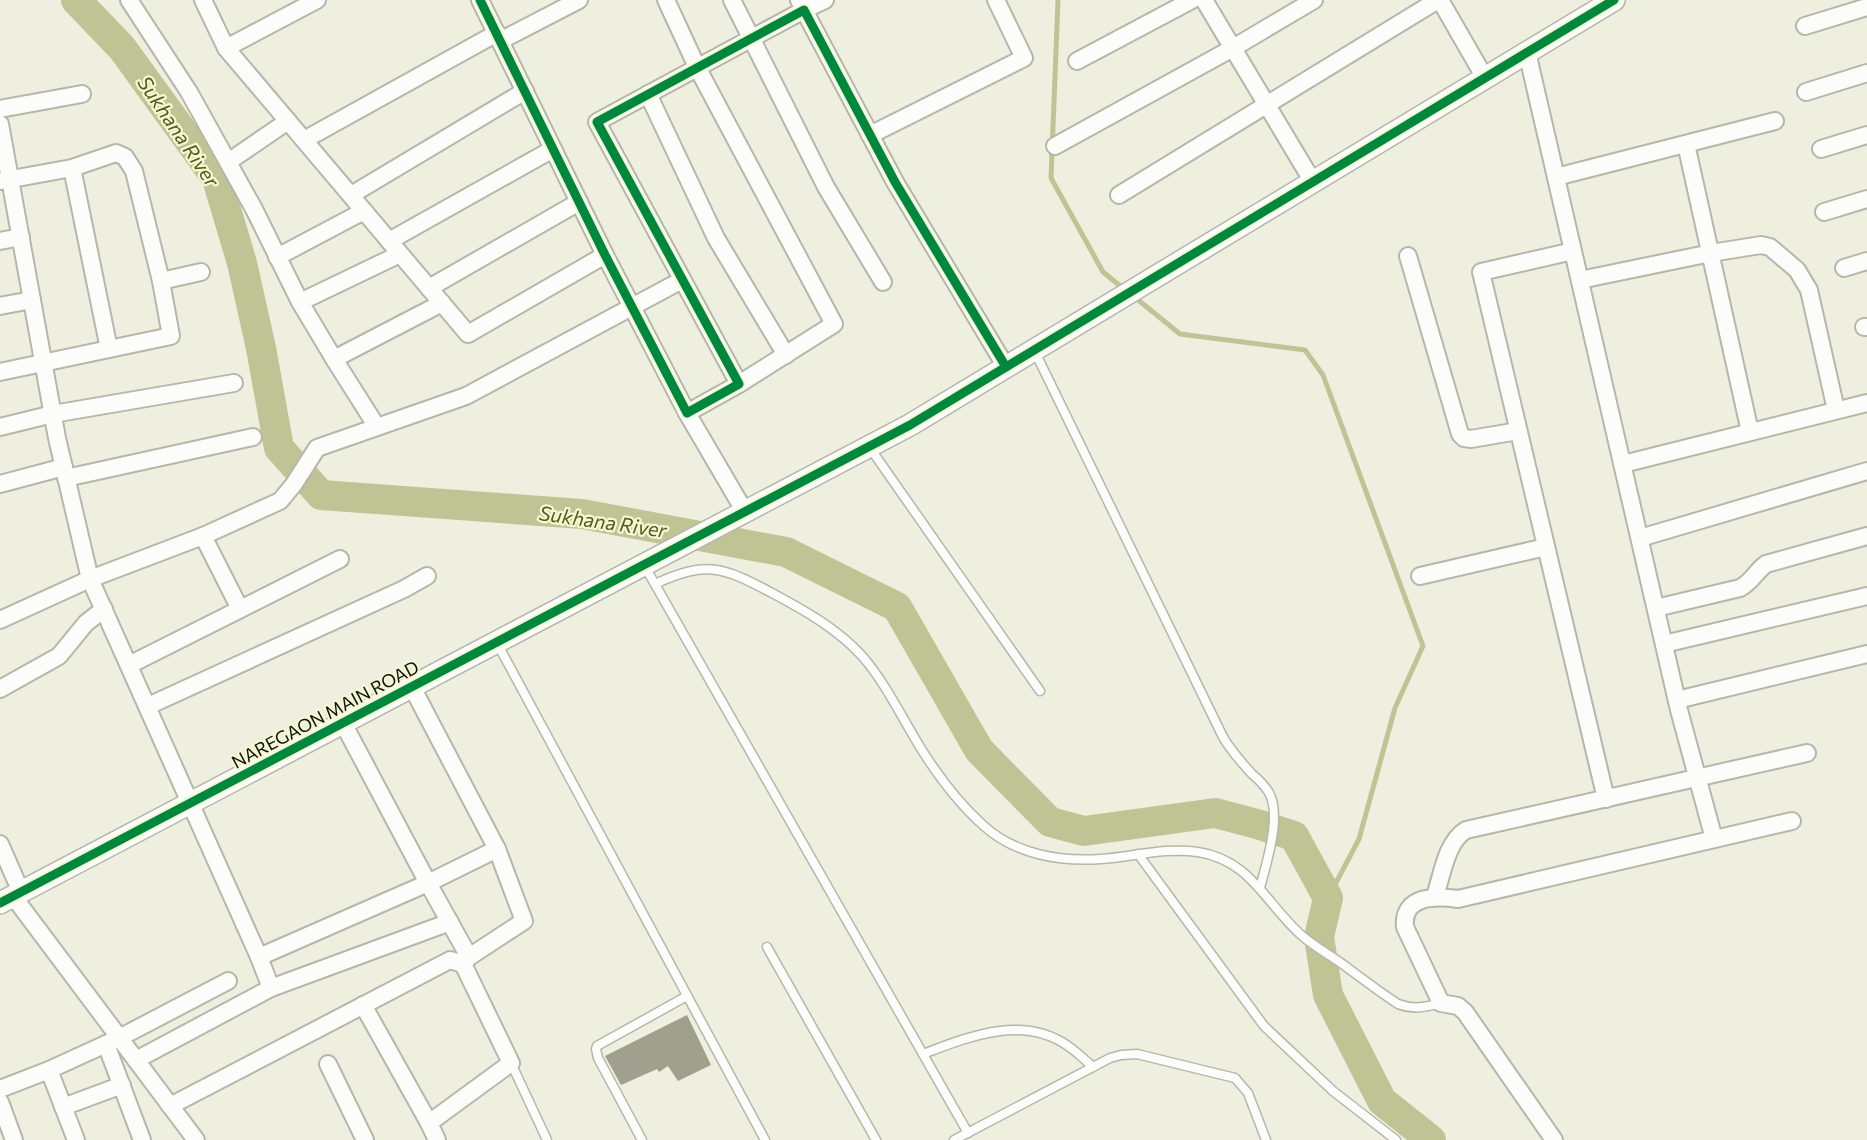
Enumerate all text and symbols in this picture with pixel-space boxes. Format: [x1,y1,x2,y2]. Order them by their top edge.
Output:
water label: Sukhana River [133,71,225,192]
water label: Sukhana River [538,500,669,542]
street label: NAREGAON MAIN ROAD [228,655,422,773]

